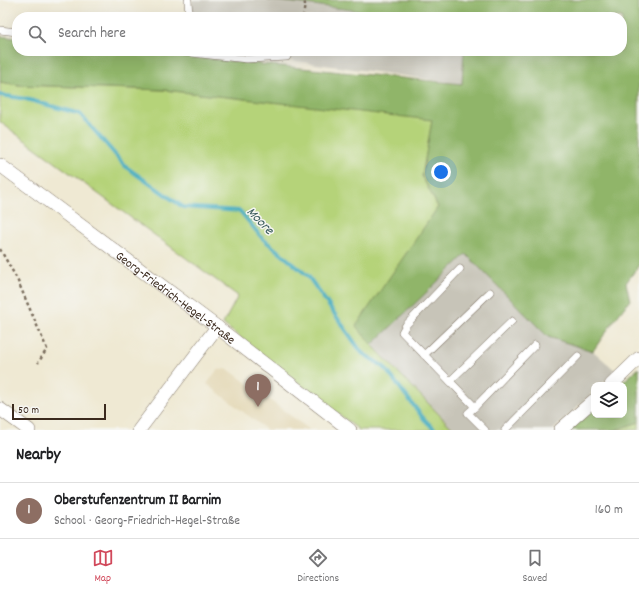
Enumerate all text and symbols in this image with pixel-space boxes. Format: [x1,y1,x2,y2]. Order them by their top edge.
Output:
search box [12,12,627,56]
icon: search [26,23,48,45]
text: Search here [58,23,126,45]
your location [431,162,451,182]
water label: Moore [241,203,278,240]
street label: Georg-Friedrich-Hegel-Straße [111,247,239,350]
pin: 1 [245,374,271,407]
map controls [591,382,627,418]
button: layers [591,382,627,418]
scale bar [12,402,106,421]
text: 50 m [18,403,39,419]
text: Nearby [16,444,60,468]
text: Oberstufenzentrum II Barnim [54,490,221,512]
text: 1 [28,501,30,520]
text: 160 m [595,501,623,520]
text: School · Georg-Friedrich-Hegel-Straße [54,512,240,531]
tab: Map [92,547,114,587]
tab: Directions [297,547,339,587]
tab: Saved [523,547,547,587]

